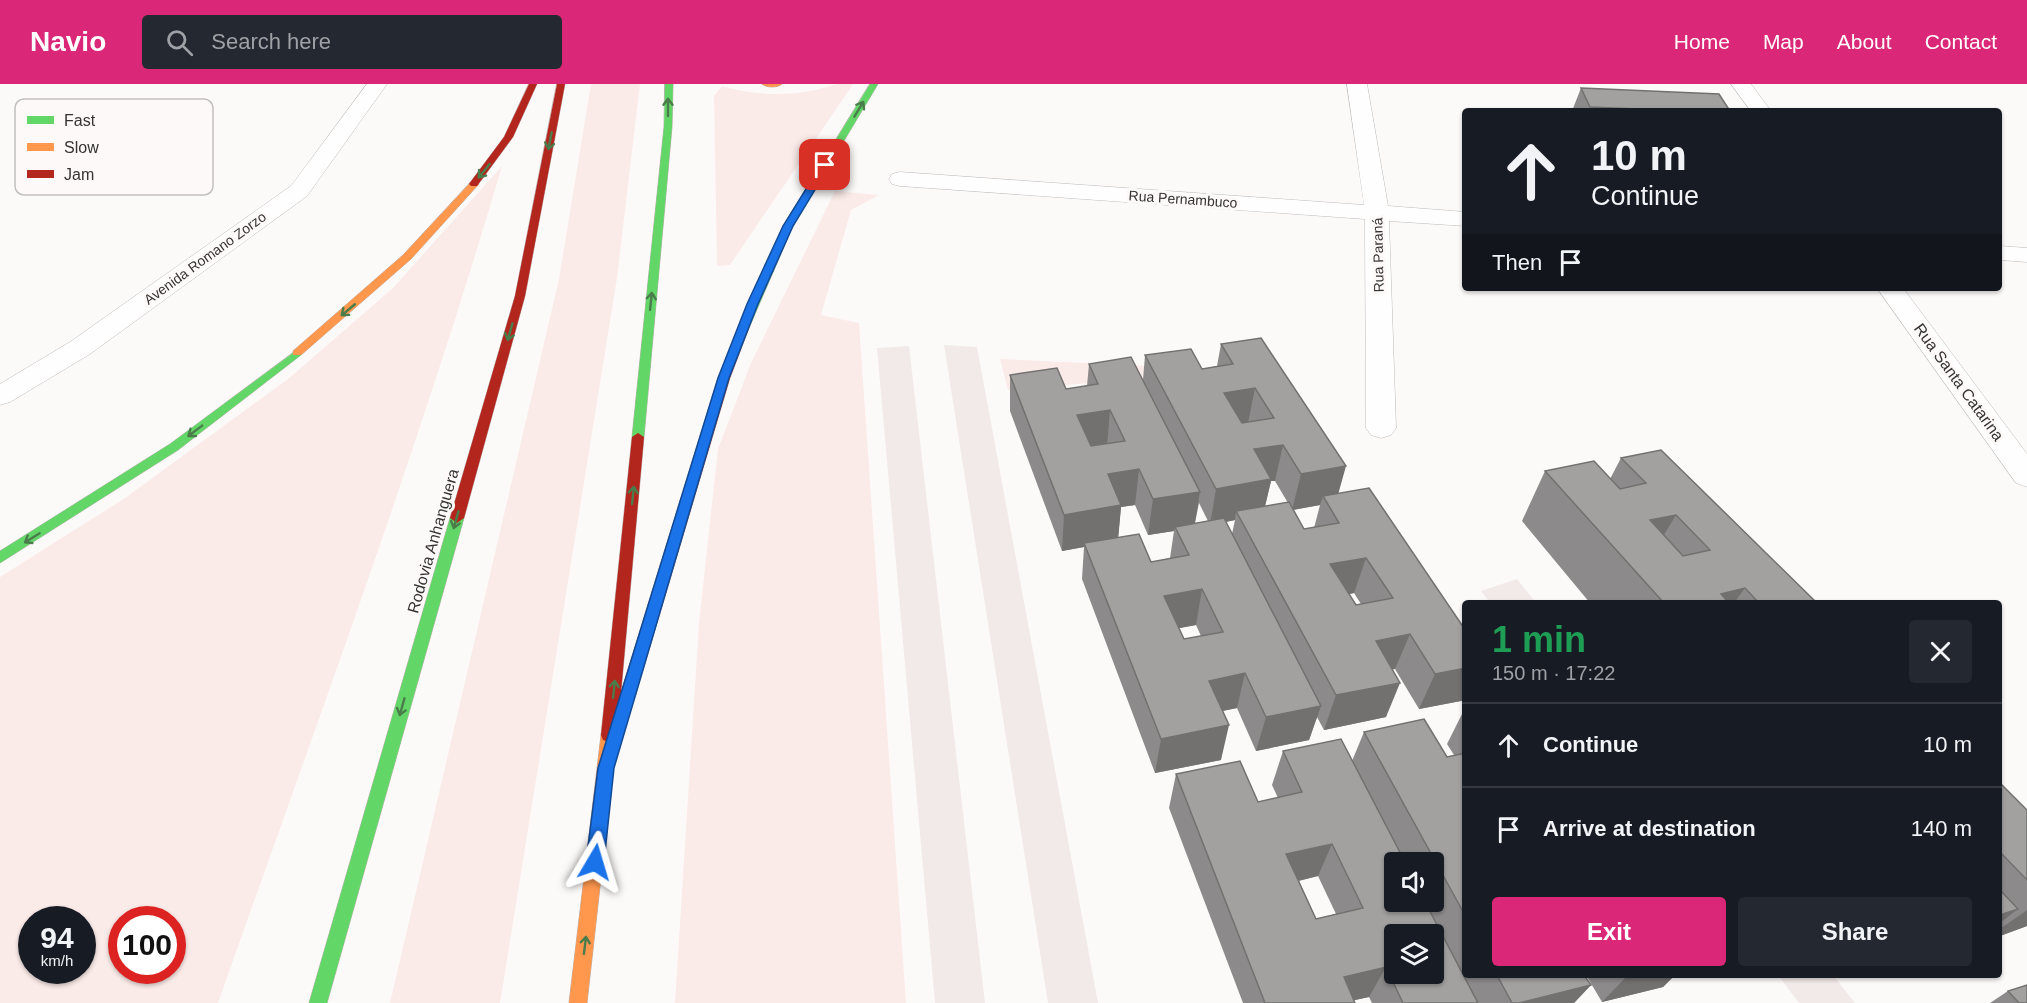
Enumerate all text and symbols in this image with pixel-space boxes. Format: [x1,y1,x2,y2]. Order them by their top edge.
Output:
search box [142,15,562,69]
text: Navio [30,26,106,57]
icon: search [163,26,196,59]
text: Search here [211,29,331,54]
text: Home [1674,30,1730,53]
text: Map [1763,30,1804,53]
text: About [1837,30,1892,53]
text: Contact [1925,30,1997,53]
one-way arrow [663,97,674,117]
legend [15,99,213,195]
one-way arrow [854,101,866,118]
text: Fast [64,112,96,129]
one-way arrow [544,131,555,151]
icon: ahead [1492,132,1570,210]
text: 10 m [1591,132,1687,179]
text: Slow [64,139,99,156]
pin [799,139,850,190]
icon: arrive [808,148,841,181]
one-way arrow [478,163,491,179]
text: Jam [64,166,94,183]
text: Continue [1591,181,1699,211]
street label: Rua Pernambuco [1128,187,1238,211]
street label: Avenida Romano Zorzo [141,208,269,308]
street label: Rua Paraná [1369,217,1387,292]
icon: arrive [1554,246,1587,279]
text: Then [1492,250,1542,275]
one-way arrow [646,291,657,311]
one-way arrow [341,303,356,317]
street label: Rua Santa Catarina [1911,320,2007,444]
one-way arrow [503,322,515,341]
one-way arrow [188,425,204,437]
street label: Rodovia Anhanguera [404,467,462,615]
one-way arrow [628,485,639,505]
one-way arrow [450,510,461,529]
one-way arrow [24,533,41,545]
text: 1 min [1492,619,1586,660]
button: close [1909,620,1972,683]
text: 150 m · 17:22 [1492,662,1615,684]
one-way arrow [609,679,620,699]
one-way arrow [396,697,408,716]
icon: ahead [1492,729,1525,762]
text: Continue [1543,732,1638,757]
text: 10 m [1923,732,1972,757]
icon: arrive [1492,813,1525,846]
text: Arrive at destination [1543,816,1756,841]
text: 140 m [1911,816,1972,841]
position arrow [563,830,627,894]
map controls [1384,852,1444,984]
button: sound [1384,852,1444,912]
button: Exit [1492,897,1726,966]
button: Share [1738,897,1972,966]
speed limit sign: 100 [108,906,186,984]
text: 94 [40,921,74,954]
button: layers [1384,924,1444,984]
one-way arrow [580,935,591,955]
text: km/h [41,952,73,969]

